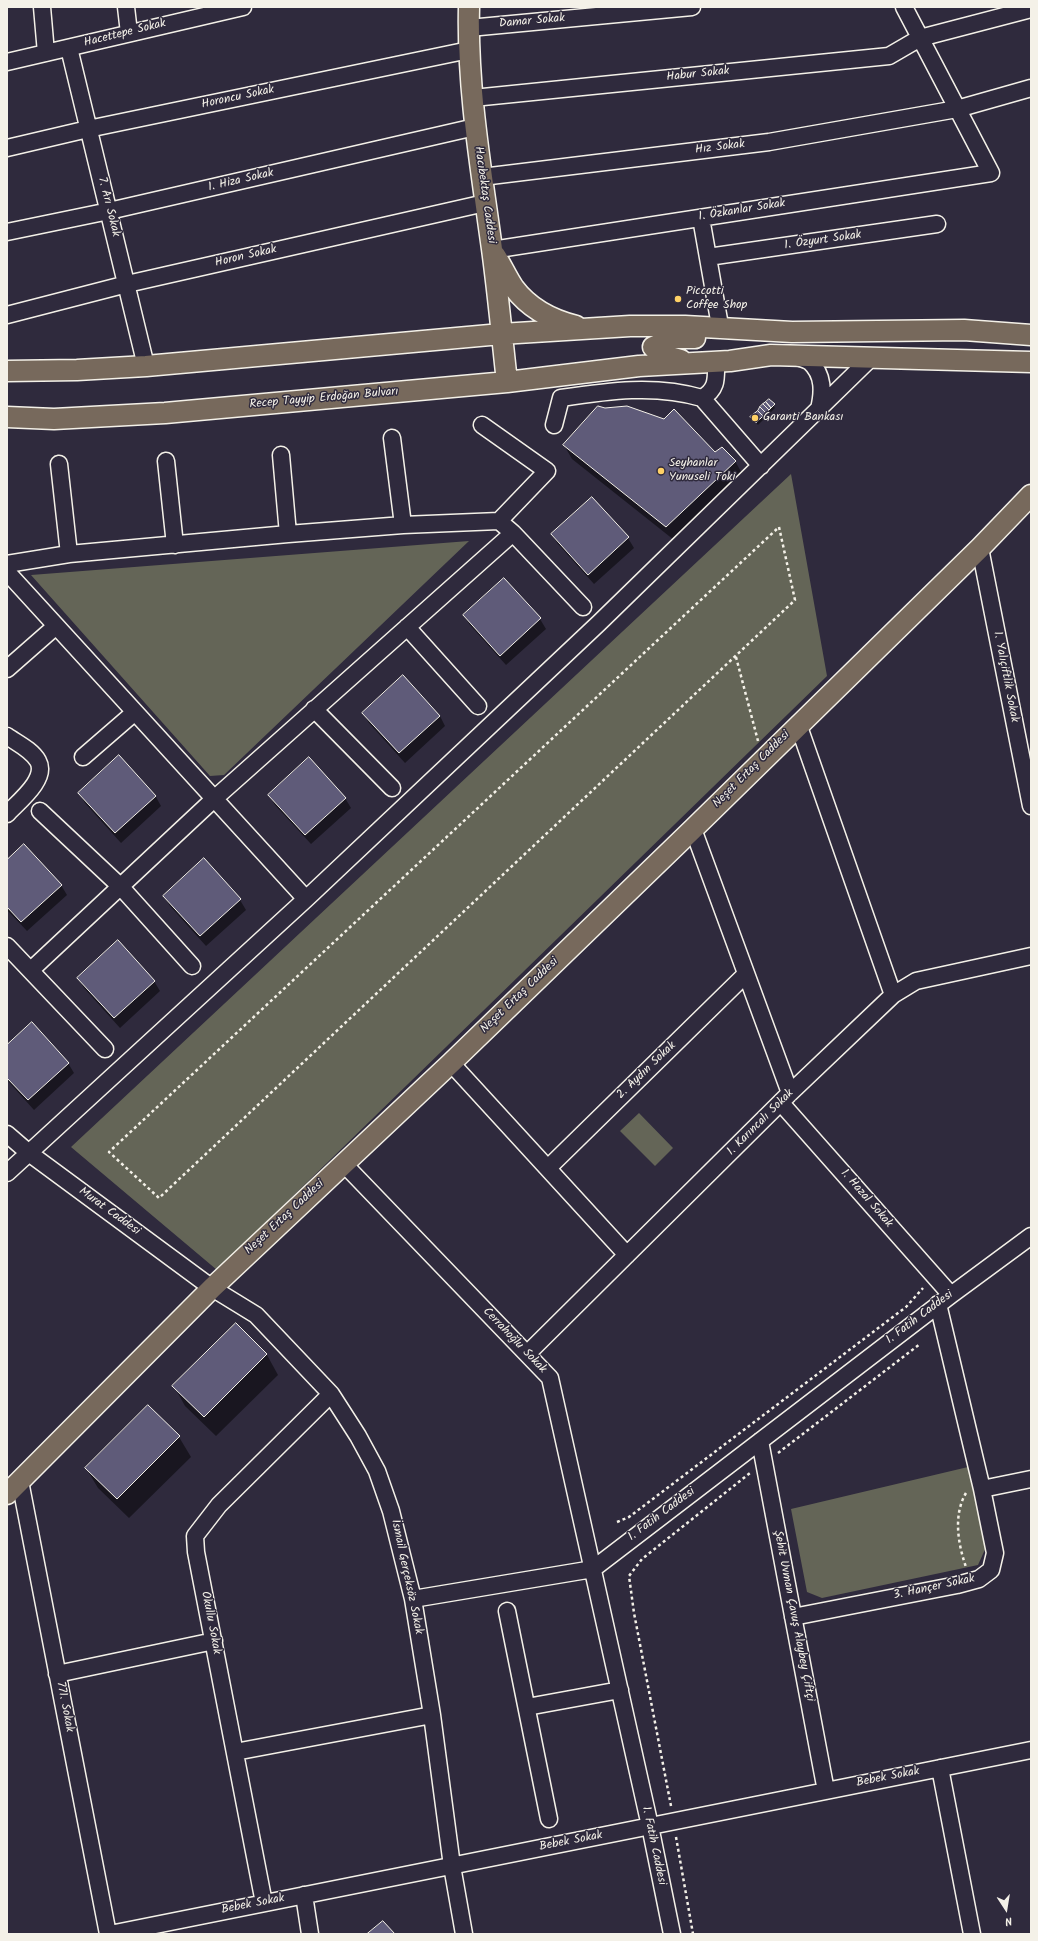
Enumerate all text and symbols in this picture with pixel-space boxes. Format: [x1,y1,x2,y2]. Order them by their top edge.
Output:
street label: Damar Sokak [498,12,566,32]
street label: Hacettepe Sokak [83,17,167,51]
street label: Habur Sokak [666,65,730,85]
street label: Horoncu Sokak [200,83,276,113]
street label: Hız Sokak [694,138,746,158]
street label: Hacıbektaş Caddesi [470,146,498,244]
street label: 1. Hiza Sokak [207,166,275,196]
street label: 7. Arı Sokak [94,176,122,238]
street label: 1. Özkanlar Sokak [698,197,786,225]
street label: 1. Özyurt Sokak [784,228,862,254]
street label: Horon Sokak [214,243,278,271]
place label: Piccotti Coffee Shop [686,285,747,313]
marker: Piccotti Coffee Shop [673,294,683,304]
street label: Recep Tayyip Erdoğan Bulvarı [249,385,399,413]
place label: Garanti Bankası [763,411,843,425]
marker: Garanti Bankası [750,413,760,423]
place label: Seyhanlar Yunuseli Toki [669,457,735,485]
marker: Seyhanlar Yunuseli Toki [656,466,666,476]
street label: 1. Yalıçiftlik Sokak [989,630,1021,724]
street label: Neşet Ertaş Caddesi [711,729,793,811]
street label: Neşet Ertaş Caddesi [478,955,562,1037]
street label: 2. Aydın Sokak [614,1039,680,1103]
street label: 1. Karıncalı Sokak [725,1087,797,1159]
street label: 1. Hazal Sokak [837,1167,895,1231]
street label: Neşet Ertaş Caddesi [242,1178,328,1258]
street label: Murat Caddesi [75,1185,143,1239]
street label: 1. Fatih Caddesi [884,1288,956,1348]
street label: Cerrahoğlu Sokak [479,1305,549,1377]
street label: 1. Fatih Caddesi [626,1485,698,1545]
street label: İsmail Gerçeksöz Sokak [387,1518,425,1636]
street label: Şehit Uvman Çavuş Alaybey Çiftçi [769,1529,817,1703]
street label: 3. Hançer Sokak [892,1572,976,1604]
street label: Okullu Sokak [197,1590,223,1656]
street label: 771. Sokak [52,1681,76,1733]
street label: Bebek Sokak [855,1765,921,1791]
street label: 1. Fatih Caddesi [638,1805,668,1887]
street label: Bebek Sokak [538,1829,604,1855]
north arrow [986,1889,1026,1929]
street label: Bebek Sokak [220,1892,286,1918]
text: N [1003,1911,1014,1930]

